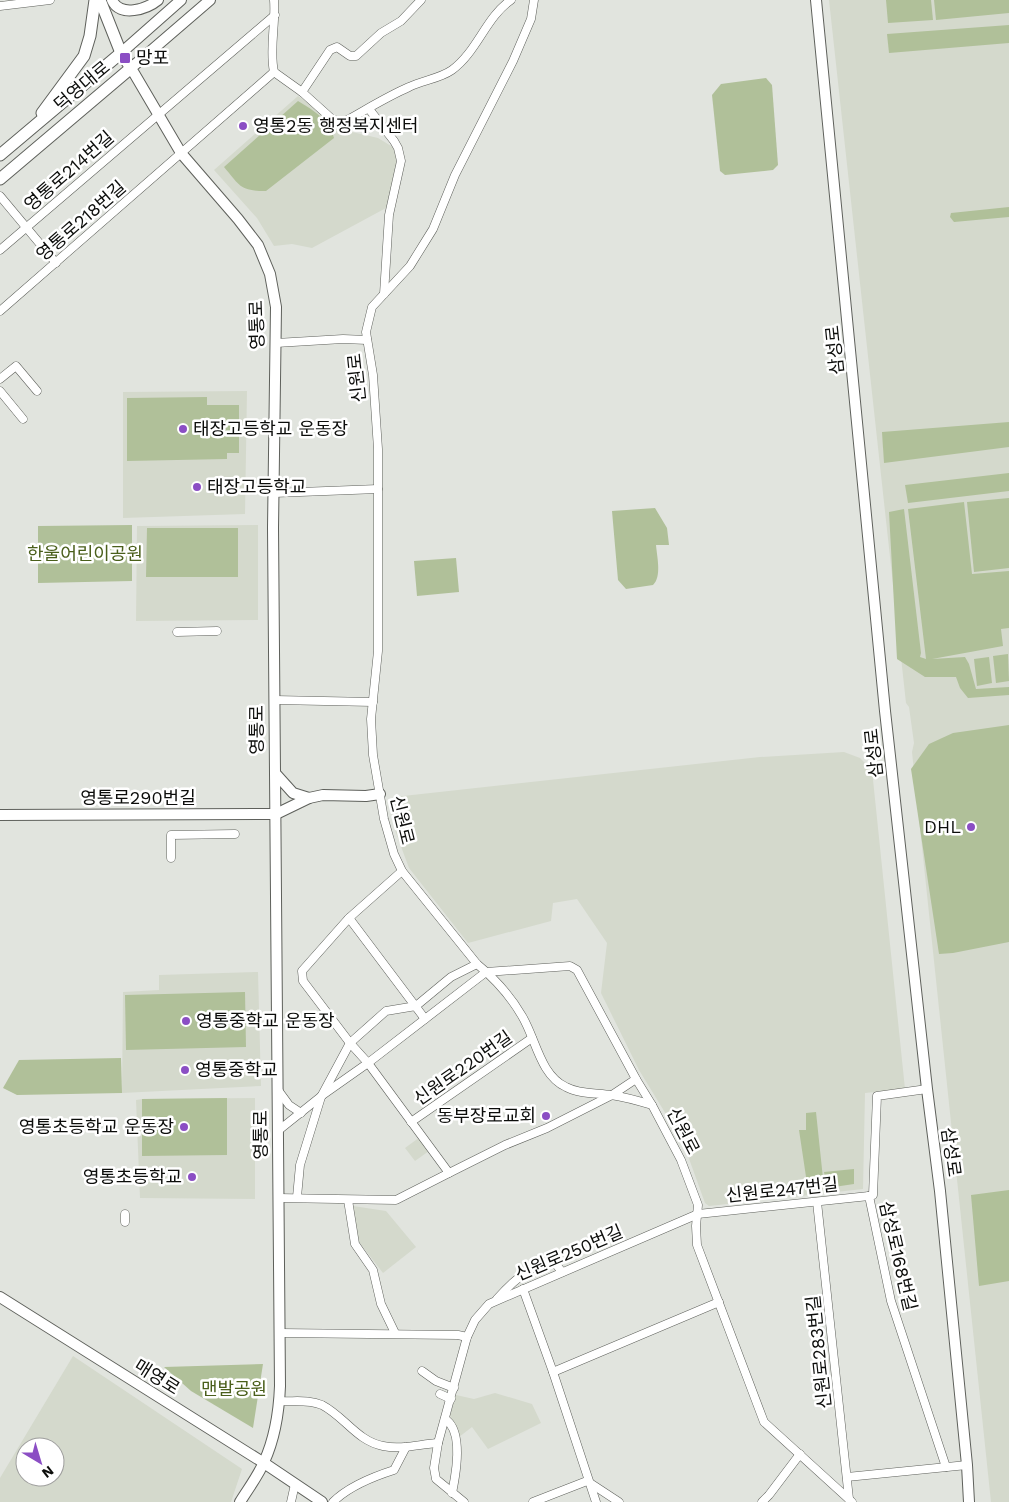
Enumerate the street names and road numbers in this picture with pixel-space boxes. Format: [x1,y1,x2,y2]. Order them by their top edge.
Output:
street label: 덕영대로 [50,56,114,115]
street label: 영통로214번길 [20,126,118,215]
street label: 영통로218번길 [32,176,130,265]
street label: 영통로 [245,300,268,350]
street label: 삼성로 [821,324,848,376]
street label: 신원로 [343,352,370,404]
street label: 영통로 [246,705,267,755]
street label: 삼성로 [860,727,887,779]
street label: 영통로290번길 [80,787,196,808]
street label: 신원로 [386,793,419,847]
street label: 신원로220번길 [410,1026,516,1109]
street label: 신원로 [663,1104,704,1158]
street label: 영통로 [250,1110,271,1160]
street label: 삼성로 [938,1126,965,1178]
street label: 신원로247번길 [725,1173,839,1206]
street label: 삼성로168번길 [876,1199,921,1313]
street label: 신원로250번길 [512,1220,626,1285]
street label: 신원로283번길 [802,1294,835,1410]
street label: 매영로 [131,1355,184,1399]

